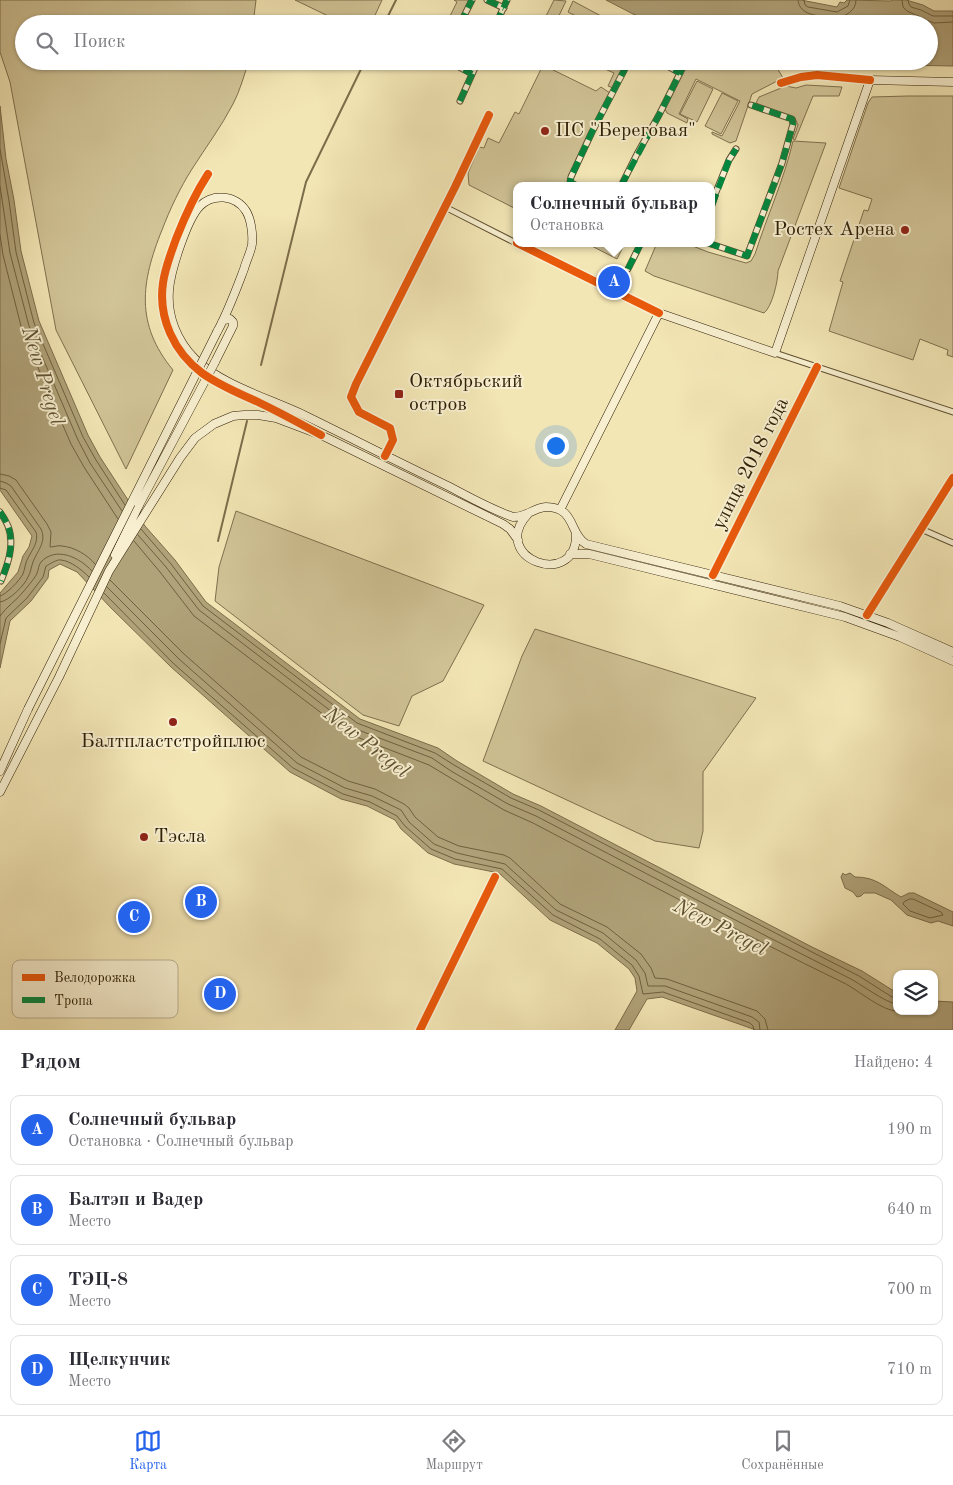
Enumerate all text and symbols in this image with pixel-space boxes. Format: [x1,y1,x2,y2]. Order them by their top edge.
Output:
search box [15,15,938,70]
icon: search [33,29,61,57]
text: Поиск [73,33,125,52]
place label: ПС "Береговая" [555,121,696,141]
marker: ПС "Береговая" [539,125,551,137]
popup [513,182,715,247]
text: Солнечный бульвар [530,195,698,214]
text: Остановка [530,218,604,234]
place label: Ростех Арена [774,220,895,240]
marker: Ростех Арена [899,224,911,236]
pin: A [598,263,630,301]
water label: New Pregel [17,323,67,428]
place label: Октябрьский остров [409,372,523,415]
marker: Октябрьский остров [393,388,405,400]
street label: улица 2018 года [709,395,793,533]
your location [543,433,569,459]
water label: New Pregel [318,703,413,783]
marker: Балтпластстройплюс [167,716,179,728]
place label: Балтпластстройплюс [81,732,266,752]
place label: Тэсла [154,827,206,847]
marker: Тэсла [138,831,150,843]
pin: B [185,883,217,921]
water label: New Pregel [669,895,770,961]
pin: C [118,898,150,936]
legend [12,960,178,1018]
map controls [893,970,938,1015]
button: layers [893,970,938,1015]
text: Велодорожка [54,971,136,985]
pin: D [204,975,236,1013]
text: Тропа [54,994,93,1008]
text: Рядом [20,1052,81,1073]
text: Найдено: 4 [854,1055,933,1071]
text: Солнечный бульвар [68,1111,236,1130]
text: A [31,1122,43,1138]
text: 190 m [887,1122,932,1138]
text: Остановка · Солнечный бульвар [68,1134,294,1150]
text: Балтэп и Вадер [68,1191,203,1210]
text: B [31,1202,43,1218]
text: 640 m [887,1202,932,1218]
text: Место [68,1214,111,1230]
text: ТЭЦ-8 [68,1271,128,1290]
text: C [32,1282,42,1298]
text: 700 m [887,1282,932,1298]
text: Место [68,1294,111,1310]
text: Щелкунчик [68,1351,170,1370]
text: D [31,1362,43,1378]
text: 710 m [887,1362,932,1378]
text: Место [68,1374,111,1390]
tab: Карта [129,1427,167,1474]
tab: Маршрут [425,1427,483,1474]
tab: Сохранённые [741,1427,824,1474]

